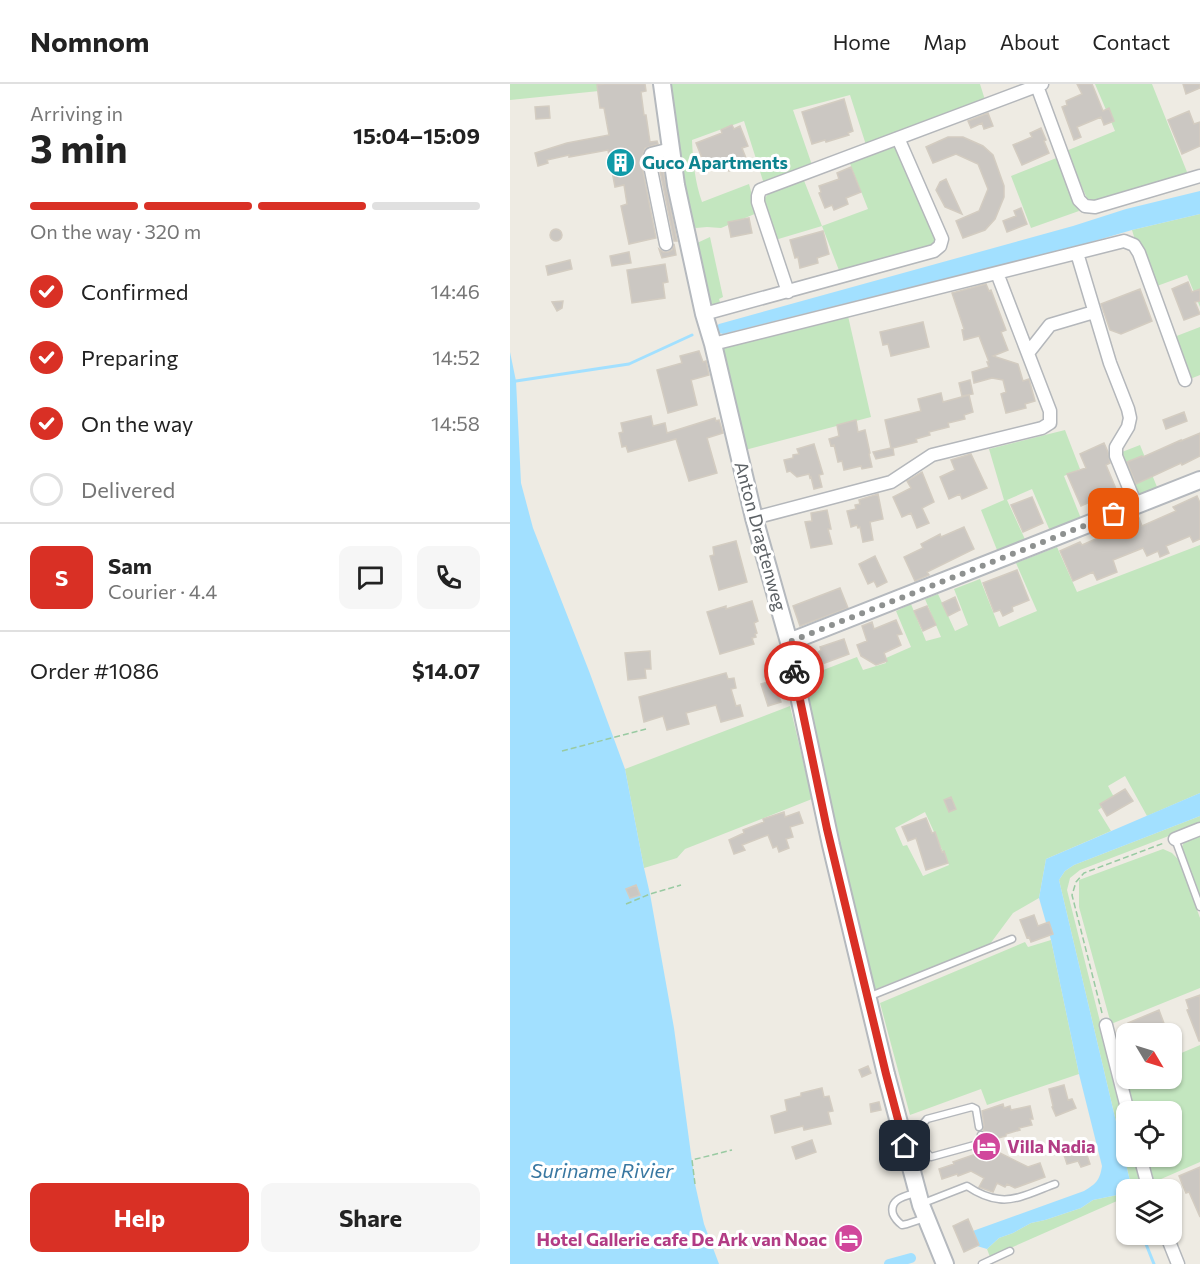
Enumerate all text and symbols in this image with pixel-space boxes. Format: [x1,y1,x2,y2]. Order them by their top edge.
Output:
text: Nomnom [30,24,150,58]
text: Home [833,29,890,54]
text: Map [923,29,967,54]
text: About [1000,29,1059,54]
text: Contact [1092,29,1170,54]
text: Arriving in [30,101,123,125]
text: 15:04–15:09 [353,122,480,149]
text: 3 min [30,123,128,171]
building icon: Guco Apartments [605,146,637,178]
place label: Guco Apartments [642,151,788,173]
text: On the way · 320 m [30,219,201,243]
icon: check [30,275,63,308]
text: Confirmed [81,278,188,305]
text: 14:46 [431,279,480,303]
icon: check [30,341,63,374]
text: Preparing [81,344,178,371]
text: 14:52 [432,345,480,369]
icon: check [30,407,63,440]
text: On the way [81,410,193,437]
text: 14:58 [431,411,480,435]
street label: Anton Dragtenweg [730,459,792,614]
text: Delivered [81,476,175,503]
pin [1088,488,1139,539]
icon: bag [1097,497,1130,530]
button: chat [339,546,402,609]
button: phone [417,546,480,609]
text: Sam [108,552,152,579]
text: S [55,564,68,591]
text: Courier · 4.4 [108,579,217,603]
courier [764,641,824,701]
icon: bike [778,655,811,688]
text: Order #1086 [30,657,159,684]
text: $14.07 [412,657,480,684]
north arrow [1116,1023,1182,1089]
map controls [1116,1023,1182,1245]
button: locate [1116,1101,1182,1167]
pin [879,1120,930,1171]
icon: home [888,1129,921,1162]
hotel icon: Villa Nadia [970,1130,1002,1162]
place label: Villa Nadia [1007,1135,1096,1157]
water label: Suriname Rivier [531,1158,674,1182]
button: layers [1116,1179,1182,1245]
button: Help [30,1183,249,1252]
button: Share [261,1183,480,1252]
hotel icon: Hotel Gallerie cafe De Ark van Noac [832,1223,864,1255]
place label: Hotel Gallerie cafe De Ark van Noac [536,1228,827,1250]

